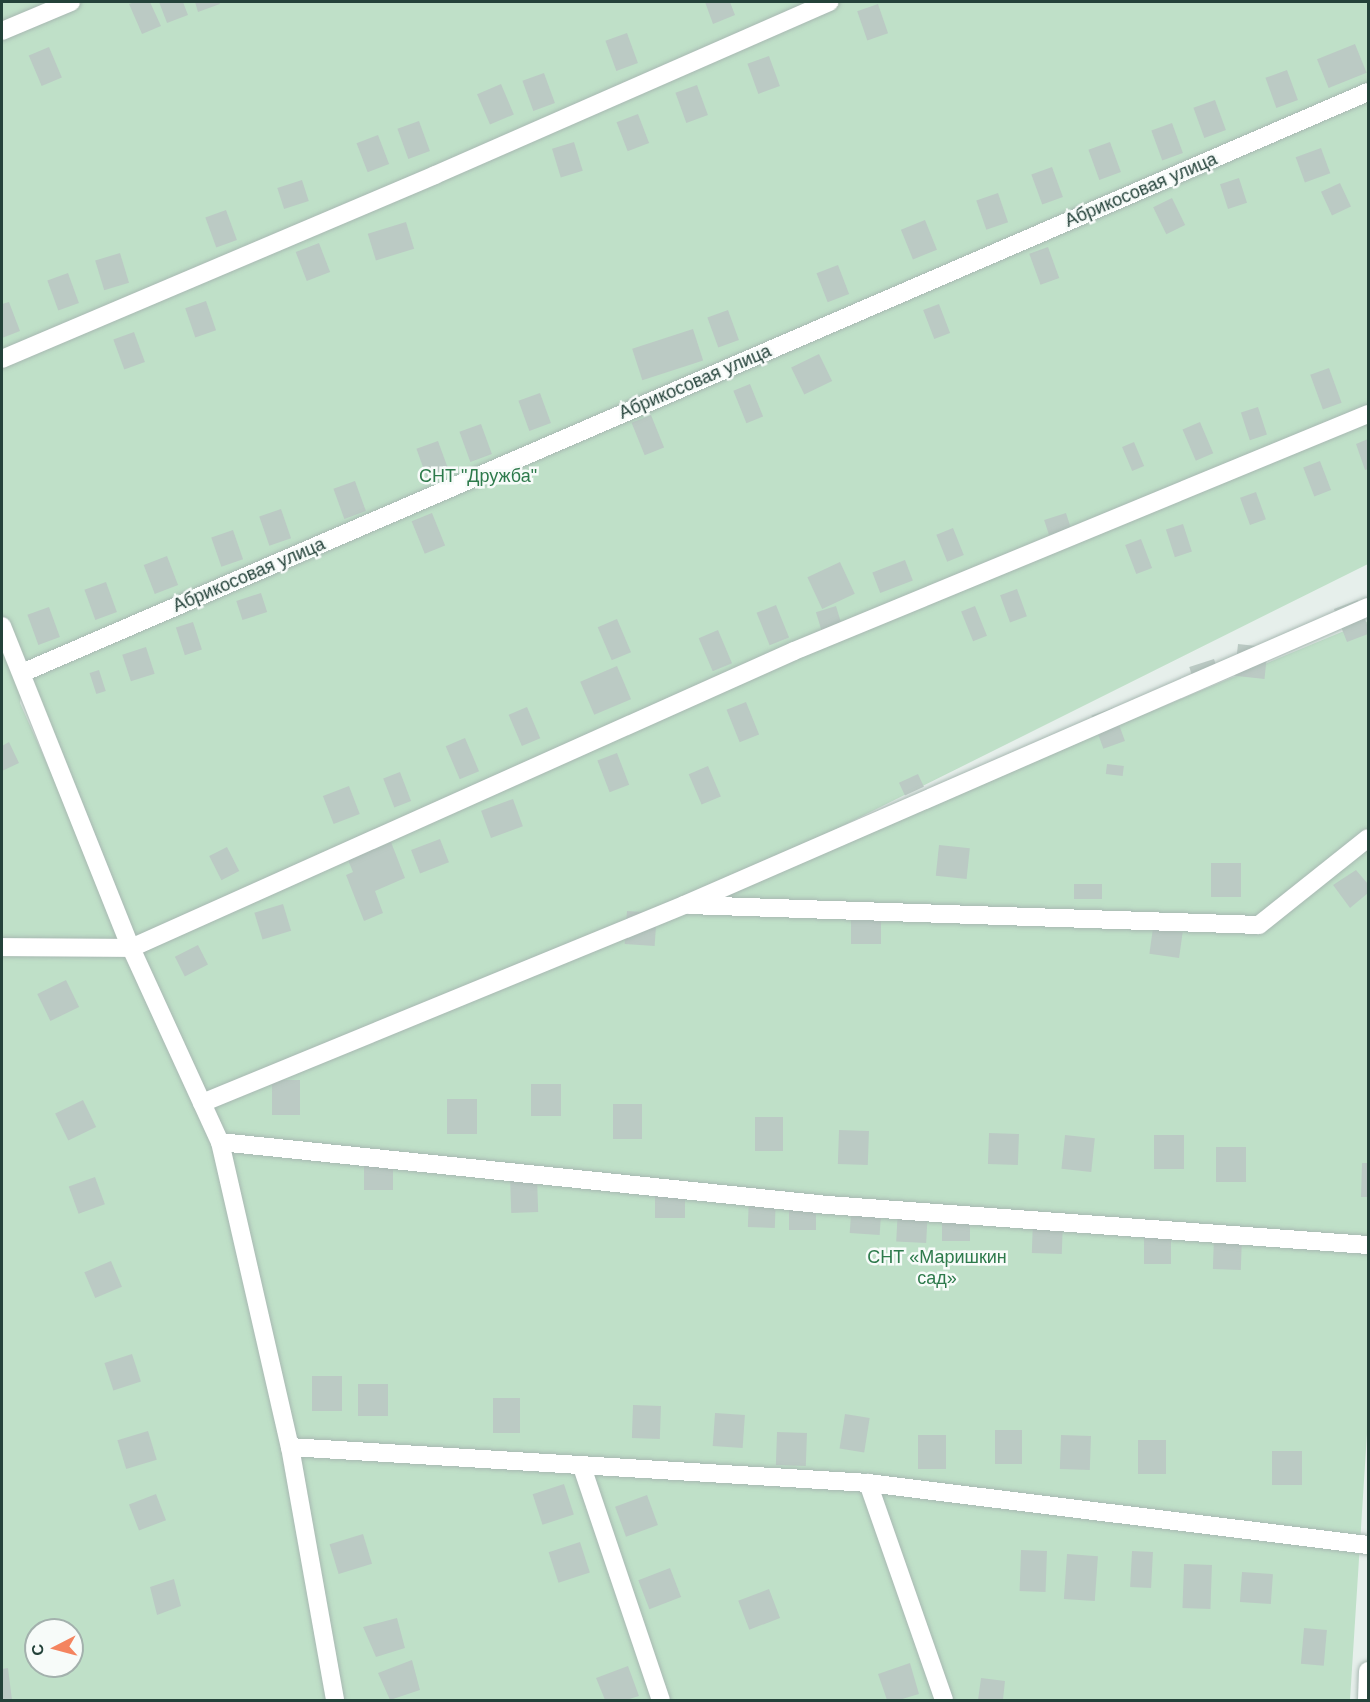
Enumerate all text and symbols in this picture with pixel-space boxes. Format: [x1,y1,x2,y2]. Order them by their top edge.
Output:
street label: Абрикосовая улица [1062,148,1220,232]
street label: Абрикосовая улица [616,340,774,424]
park label: СНТ "Дружба" [419,465,537,487]
street label: Абрикосовая улица [170,533,328,617]
park label: СНТ «Маришкин сад» [867,1247,1007,1290]
north arrow [24,1618,84,1678]
text: С [29,1643,47,1656]

